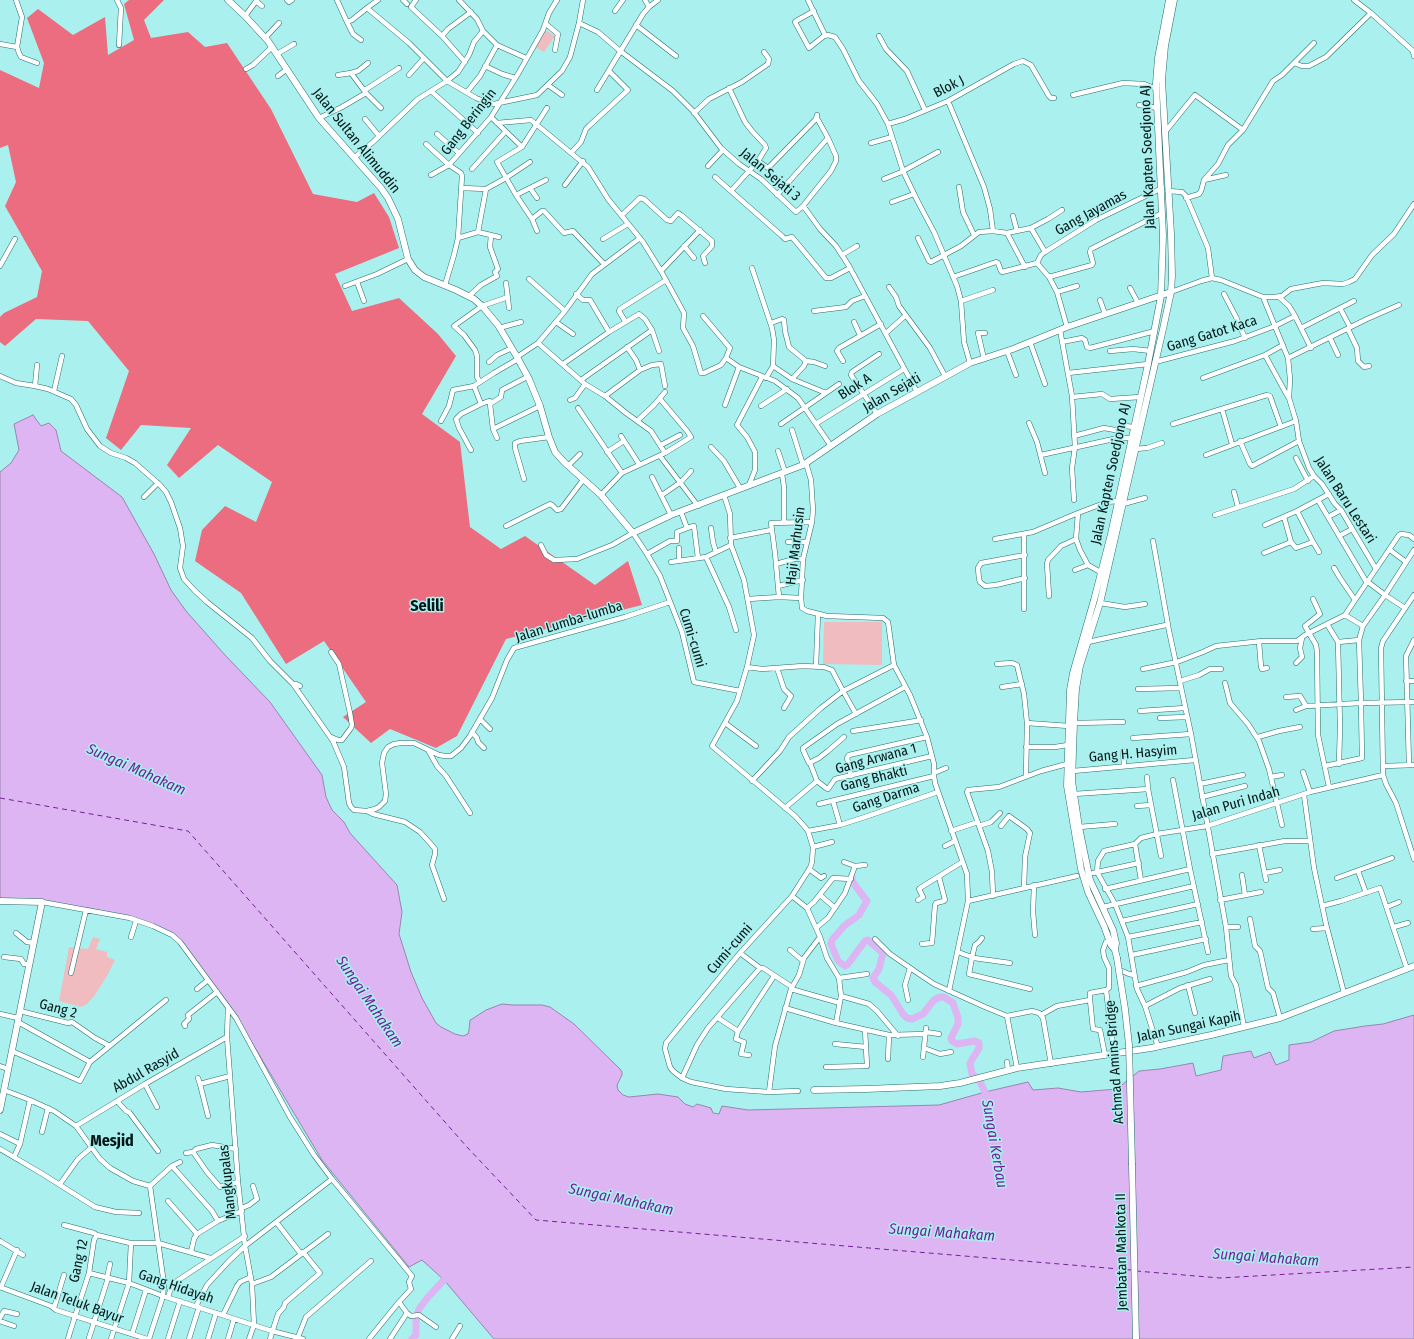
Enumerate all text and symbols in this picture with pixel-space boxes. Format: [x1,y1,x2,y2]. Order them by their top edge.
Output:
street label: Blok J [931,72,967,102]
street label: Jalan Sultan Alimuddin [308,85,404,197]
street label: Gang Beringin [438,85,500,159]
street label: Jalan Kapten Soedjono AJ [1137,85,1159,229]
street label: Jalan Sejati 3 [736,145,804,205]
street label: Gang Jayamas [1052,186,1130,240]
street label: Gang Gatot Kaca [1165,312,1259,356]
street label: Blok A [835,370,875,404]
street label: Jalan Sejati [860,370,924,416]
street label: Jalan Kapten Soedjono AJ [1088,402,1134,546]
street label: Jalan Baru Lestari [1311,453,1379,547]
street label: Haji Marhusin [783,506,809,586]
district label: Selili [410,597,444,617]
street label: Jalan Lumba-lumba [513,598,625,646]
street label: Cumi-cumi [675,606,709,670]
water label: Sungai Mahakam [84,740,188,800]
street label: Gang Arwana 1 [834,740,918,778]
street label: Gang H. Hasyim [1088,742,1178,766]
street label: Gang Bhakti [839,763,909,795]
street label: Gang Darma [850,779,922,817]
street label: Jalan Puri Indah [1190,783,1282,825]
street label: Cumi-cumi [704,920,756,978]
water label: Sungai Mahakam [332,953,406,1051]
street label: Gang 2 [37,996,79,1022]
street label: Achmad Amins Bridge [1102,999,1128,1125]
street label: Jalan Sungai Kapih [1135,1008,1243,1046]
street label: Abdul Rasyid [110,1045,182,1097]
water label: Sungai Kerbau [977,1098,1011,1190]
district label: Mesjid [90,1132,134,1152]
street label: Mangkupalas [216,1144,240,1220]
water label: Sungai Mahakam [567,1180,675,1220]
street label: Jembatan Mahkota II [1113,1193,1131,1311]
water label: Sungai Mahakam [888,1220,996,1246]
street label: Gang 12 [66,1238,92,1284]
water label: Sungai Mahakam [1212,1245,1320,1271]
street label: Gang Hidayah [136,1266,216,1308]
street label: Jalan Teluk Bayur [28,1278,126,1328]

